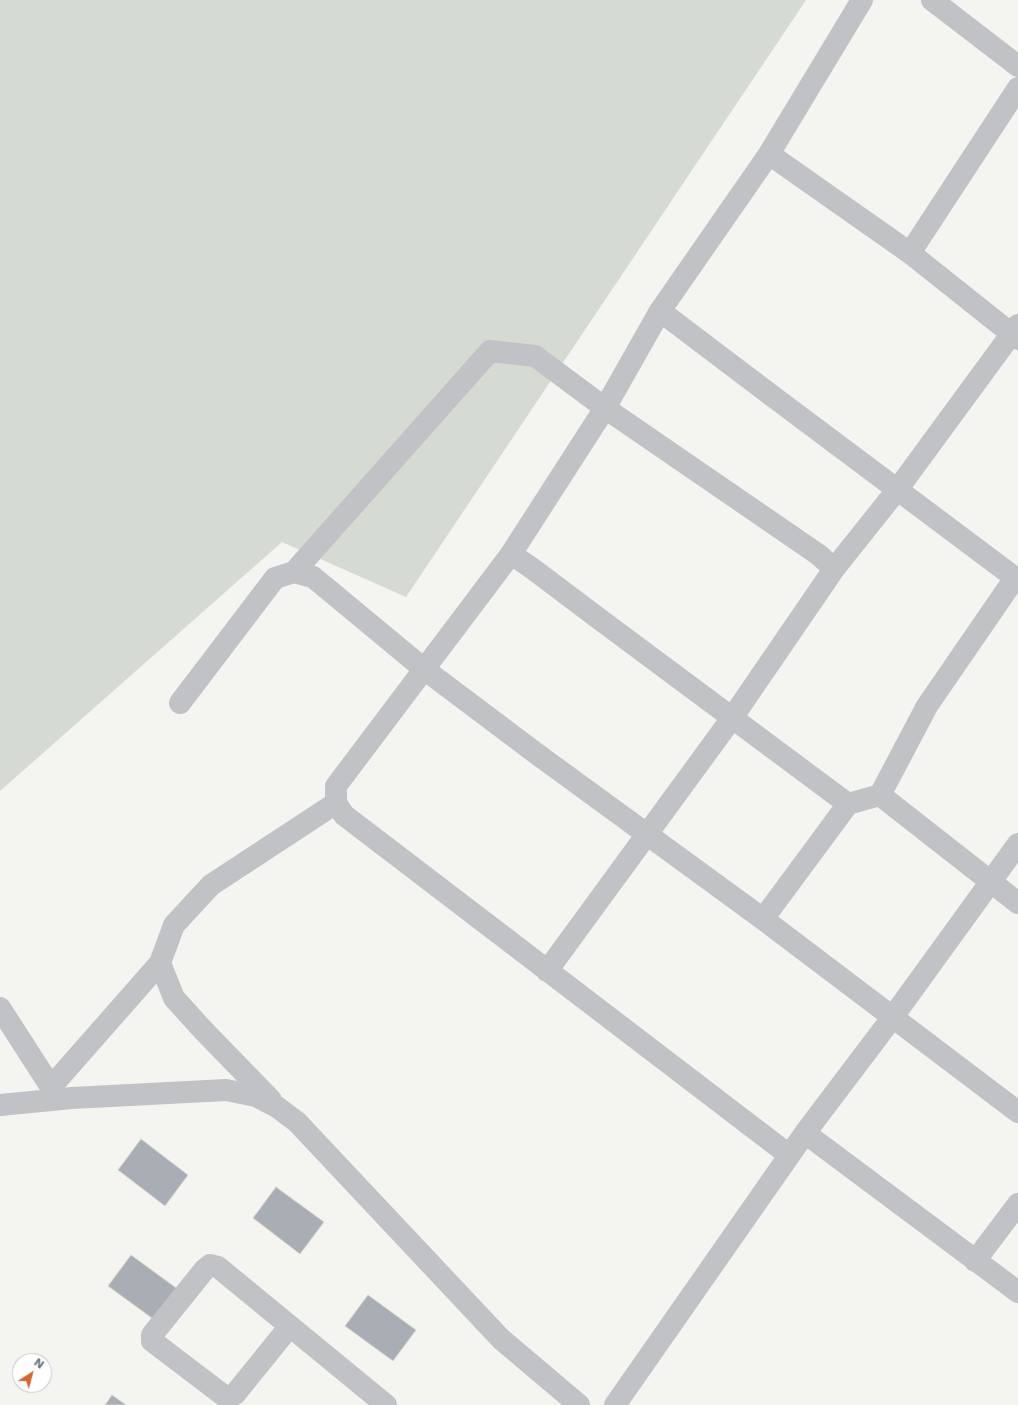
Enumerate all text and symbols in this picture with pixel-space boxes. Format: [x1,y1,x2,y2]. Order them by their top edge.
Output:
north arrow [12,1353,52,1393]
text: N [31,1356,46,1372]

